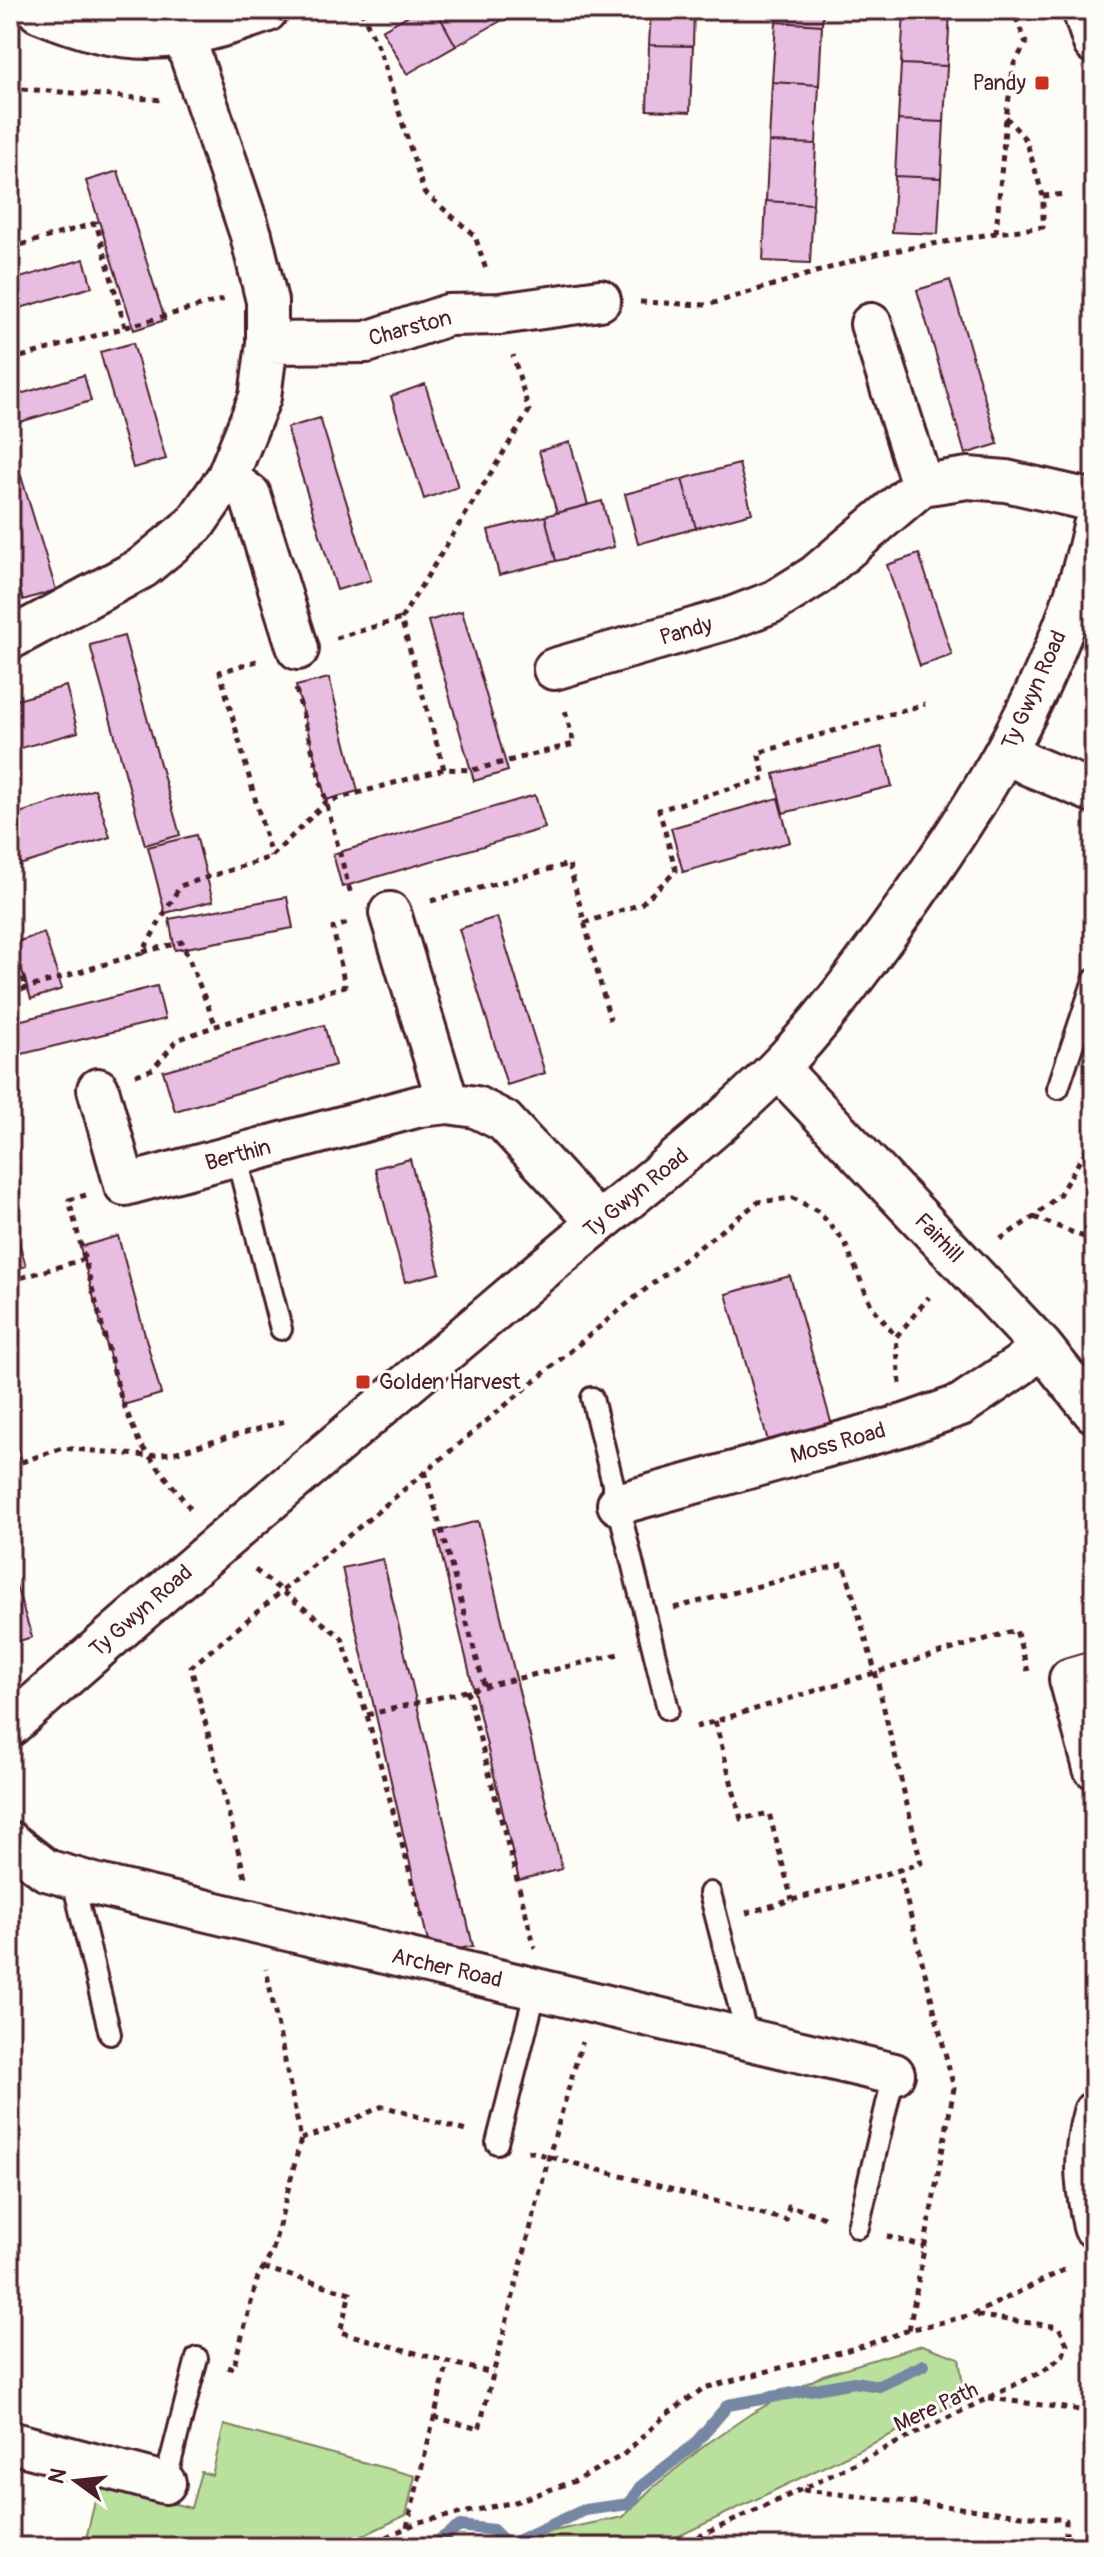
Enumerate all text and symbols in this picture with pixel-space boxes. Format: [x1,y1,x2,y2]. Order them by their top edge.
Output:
place label: Pandy [973,69,1026,97]
marker: Pandy [1033,74,1051,92]
street label: Charston [365,304,455,352]
street label: Pandy [656,610,716,652]
street label: Ty Gwyn Road [995,626,1073,754]
street label: Berthin [202,1133,274,1177]
street label: Ty Gwyn Road [578,1142,694,1244]
street label: Fairhill [908,1207,970,1269]
place label: Golden Harvest [379,1368,521,1396]
marker: Golden Harvest [354,1373,372,1391]
street label: Moss Road [787,1416,889,1470]
street label: Ty Gwyn Road [84,1559,198,1663]
street label: Archer Road [389,1942,505,1994]
street label: Mere Path [889,2375,983,2439]
north arrow [36,2441,116,2521]
text: N [42,2465,73,2487]

